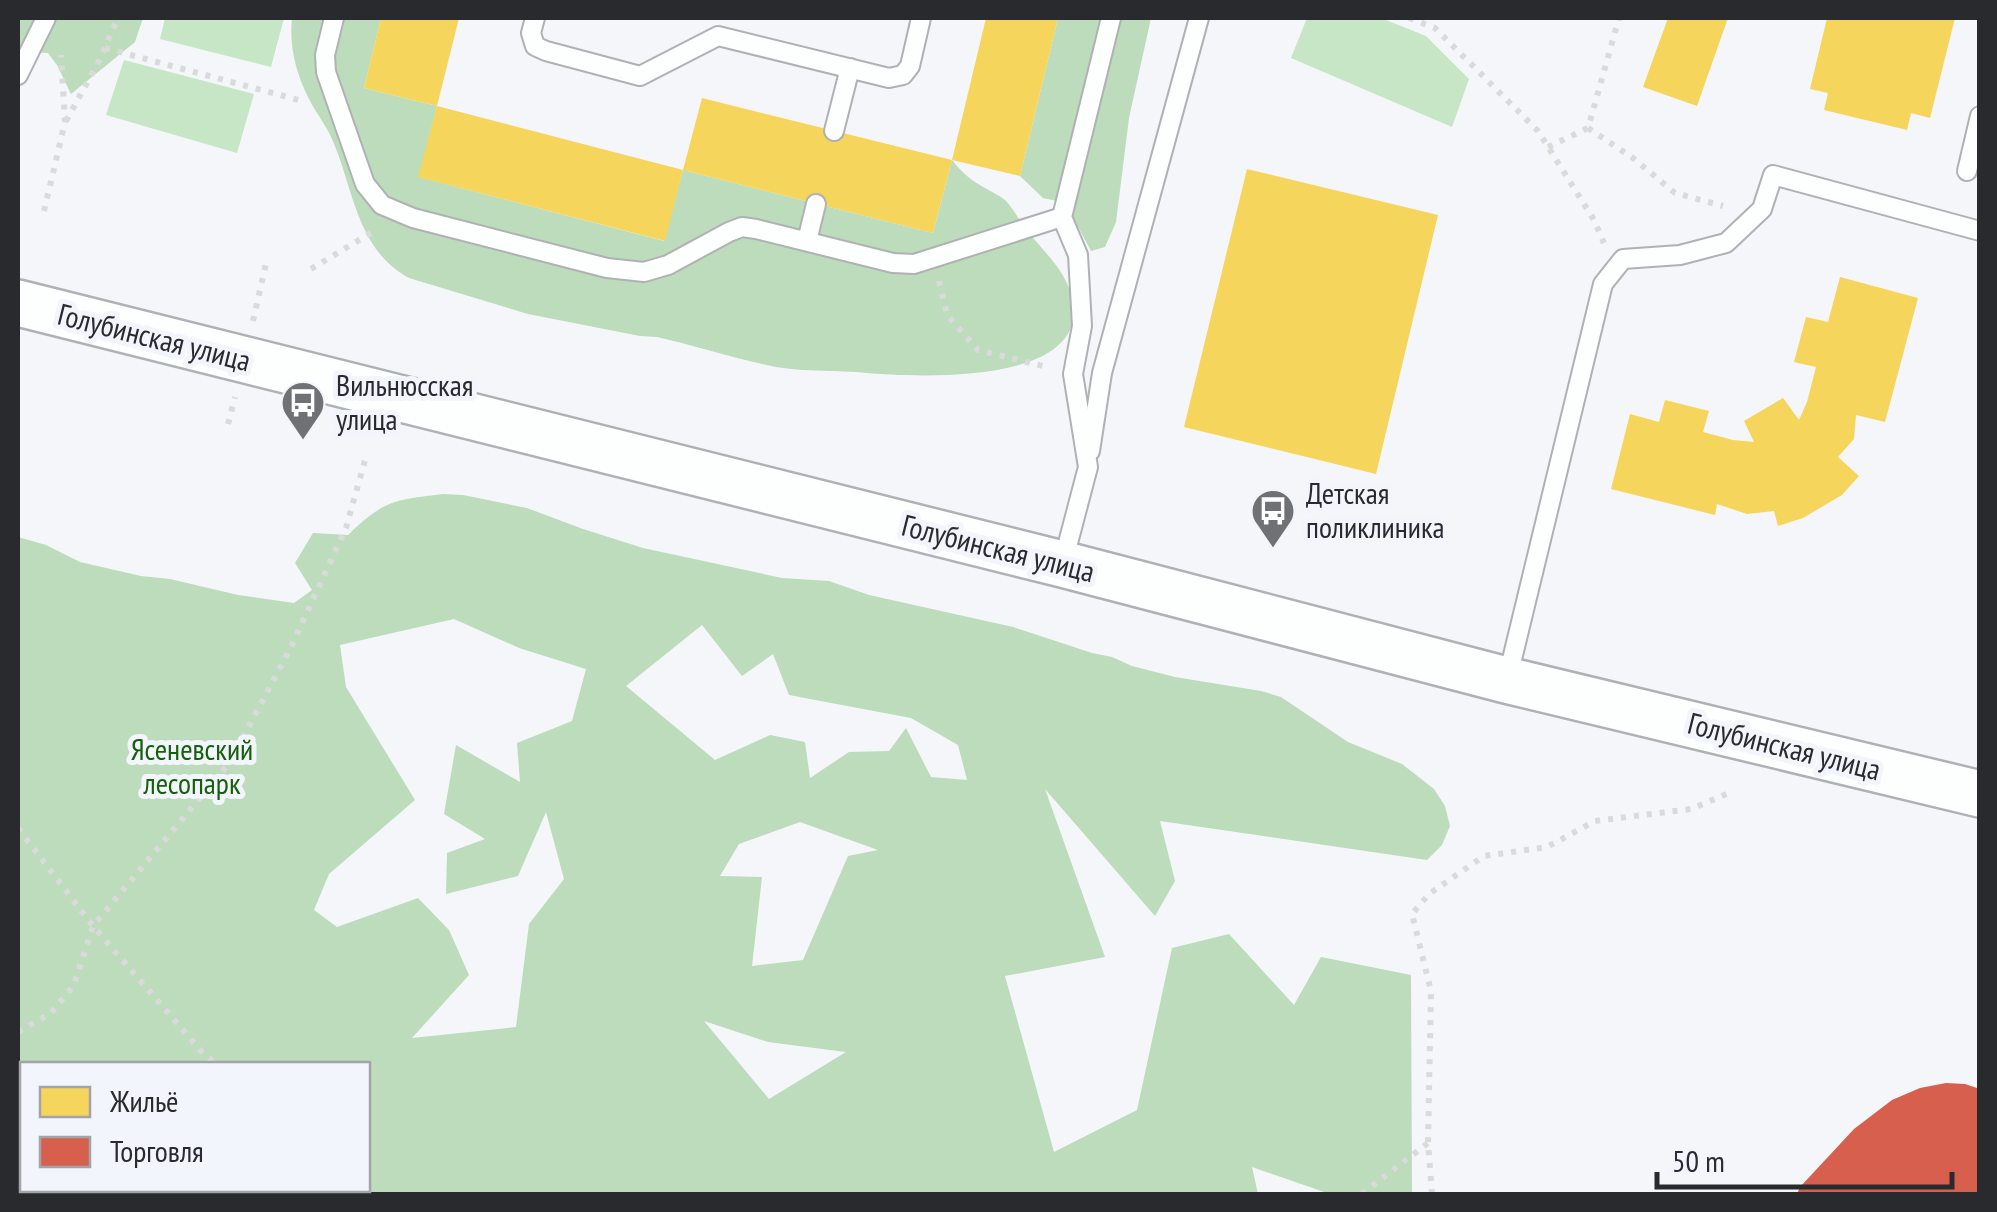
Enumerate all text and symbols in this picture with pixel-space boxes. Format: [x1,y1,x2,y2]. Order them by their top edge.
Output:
street label: Голубинская улица [54,294,255,379]
place label: Вильнюсская улица [336,365,473,438]
bus stop icon: Вильнюсская улица [280,380,326,441]
place label: Детская поликлиника [1306,473,1445,546]
bus stop icon: Детская поликлиника [1250,488,1296,549]
street label: Голубинская улица [898,505,1099,590]
street label: Голубинская улица [1684,703,1885,788]
park label: Ясеневский лесопарк [131,729,253,802]
legend [20,1062,370,1192]
text: Жильё [109,1081,178,1120]
scale bar [1657,1127,1952,1189]
text: Торговля [110,1131,204,1170]
text: 50 m [1672,1141,1725,1180]

